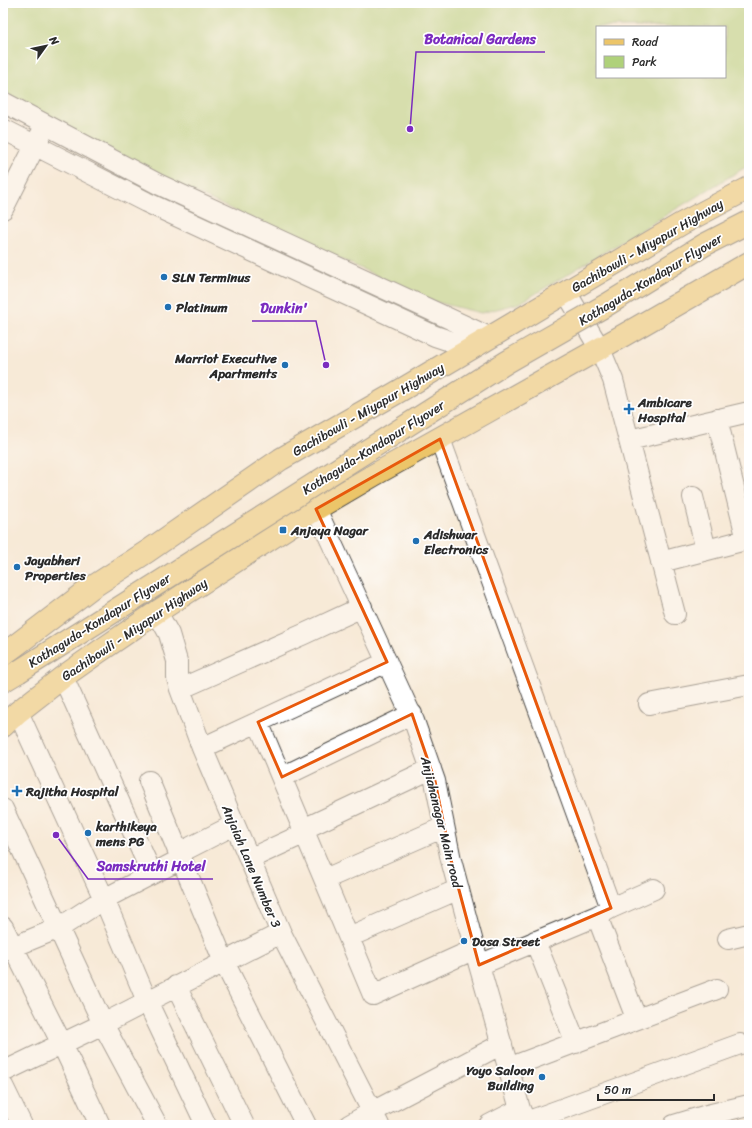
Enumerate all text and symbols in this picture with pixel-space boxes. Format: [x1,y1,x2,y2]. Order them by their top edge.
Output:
north arrow [26,26,66,66]
callout: Botanical Gardens [416,26,545,52]
legend [596,26,726,78]
text: Botanical Gardens [424,27,536,52]
text: Road [632,31,659,53]
text: N [43,32,64,50]
text: Park [632,51,657,73]
street label: Gachibowli - Miyapur Highway [567,192,728,298]
street label: Kothaguda-Kondapur Flyover [574,227,727,332]
place label: SLN Terminus [171,266,251,289]
marker: SLN Terminus [159,272,169,282]
callout: Dunkin' [252,295,316,321]
place label: Platinum [176,296,227,319]
text: Dunkin' [260,296,308,321]
marker: Platinum [163,302,173,312]
place label: Marriot Executive Apartments [174,347,278,385]
street label: Gachibowli - Miyapur Highway [288,356,449,462]
marker: Marriot Executive Apartments [280,360,290,370]
place label: Ambicare Hospital [637,391,692,429]
street label: Kothaguda-Kondapur Flyover [297,394,450,501]
marker: Ambicare Hospital [623,403,635,415]
place label: Anjaya Nagar [290,519,369,542]
place label: Adishwar Electronics [423,523,489,561]
marker: Anjaya Nagar [278,525,288,535]
marker: Adishwar Electronics [411,536,421,546]
place label: Jayabheri Properties [24,549,87,587]
marker: Jayabheri Properties [12,562,22,572]
street label: Kothaguda-Kondapur Flyover [23,567,176,674]
street label: Gachibowli - Miyapur Highway [56,572,212,687]
street label: Anjiahanagar Main road [414,753,469,891]
place label: Rajitha Hospital [25,780,120,803]
marker: Rajitha Hospital [11,785,23,797]
street label: Anjaiah Lane Number 3 [215,800,288,931]
place label: karthikeya mens PG [95,815,157,853]
marker: karthikeya mens PG [83,828,93,838]
callout: Samskruthi Hotel [88,853,213,879]
text: Samskruthi Hotel [96,854,206,879]
place label: Dosa Street [472,930,540,953]
marker: Dosa Street [459,936,469,946]
place label: Yoyo Saloon Building [466,1059,535,1097]
marker: Yoyo Saloon Building [537,1072,547,1082]
scale bar [598,1076,714,1102]
text: 50 m [604,1079,631,1101]

